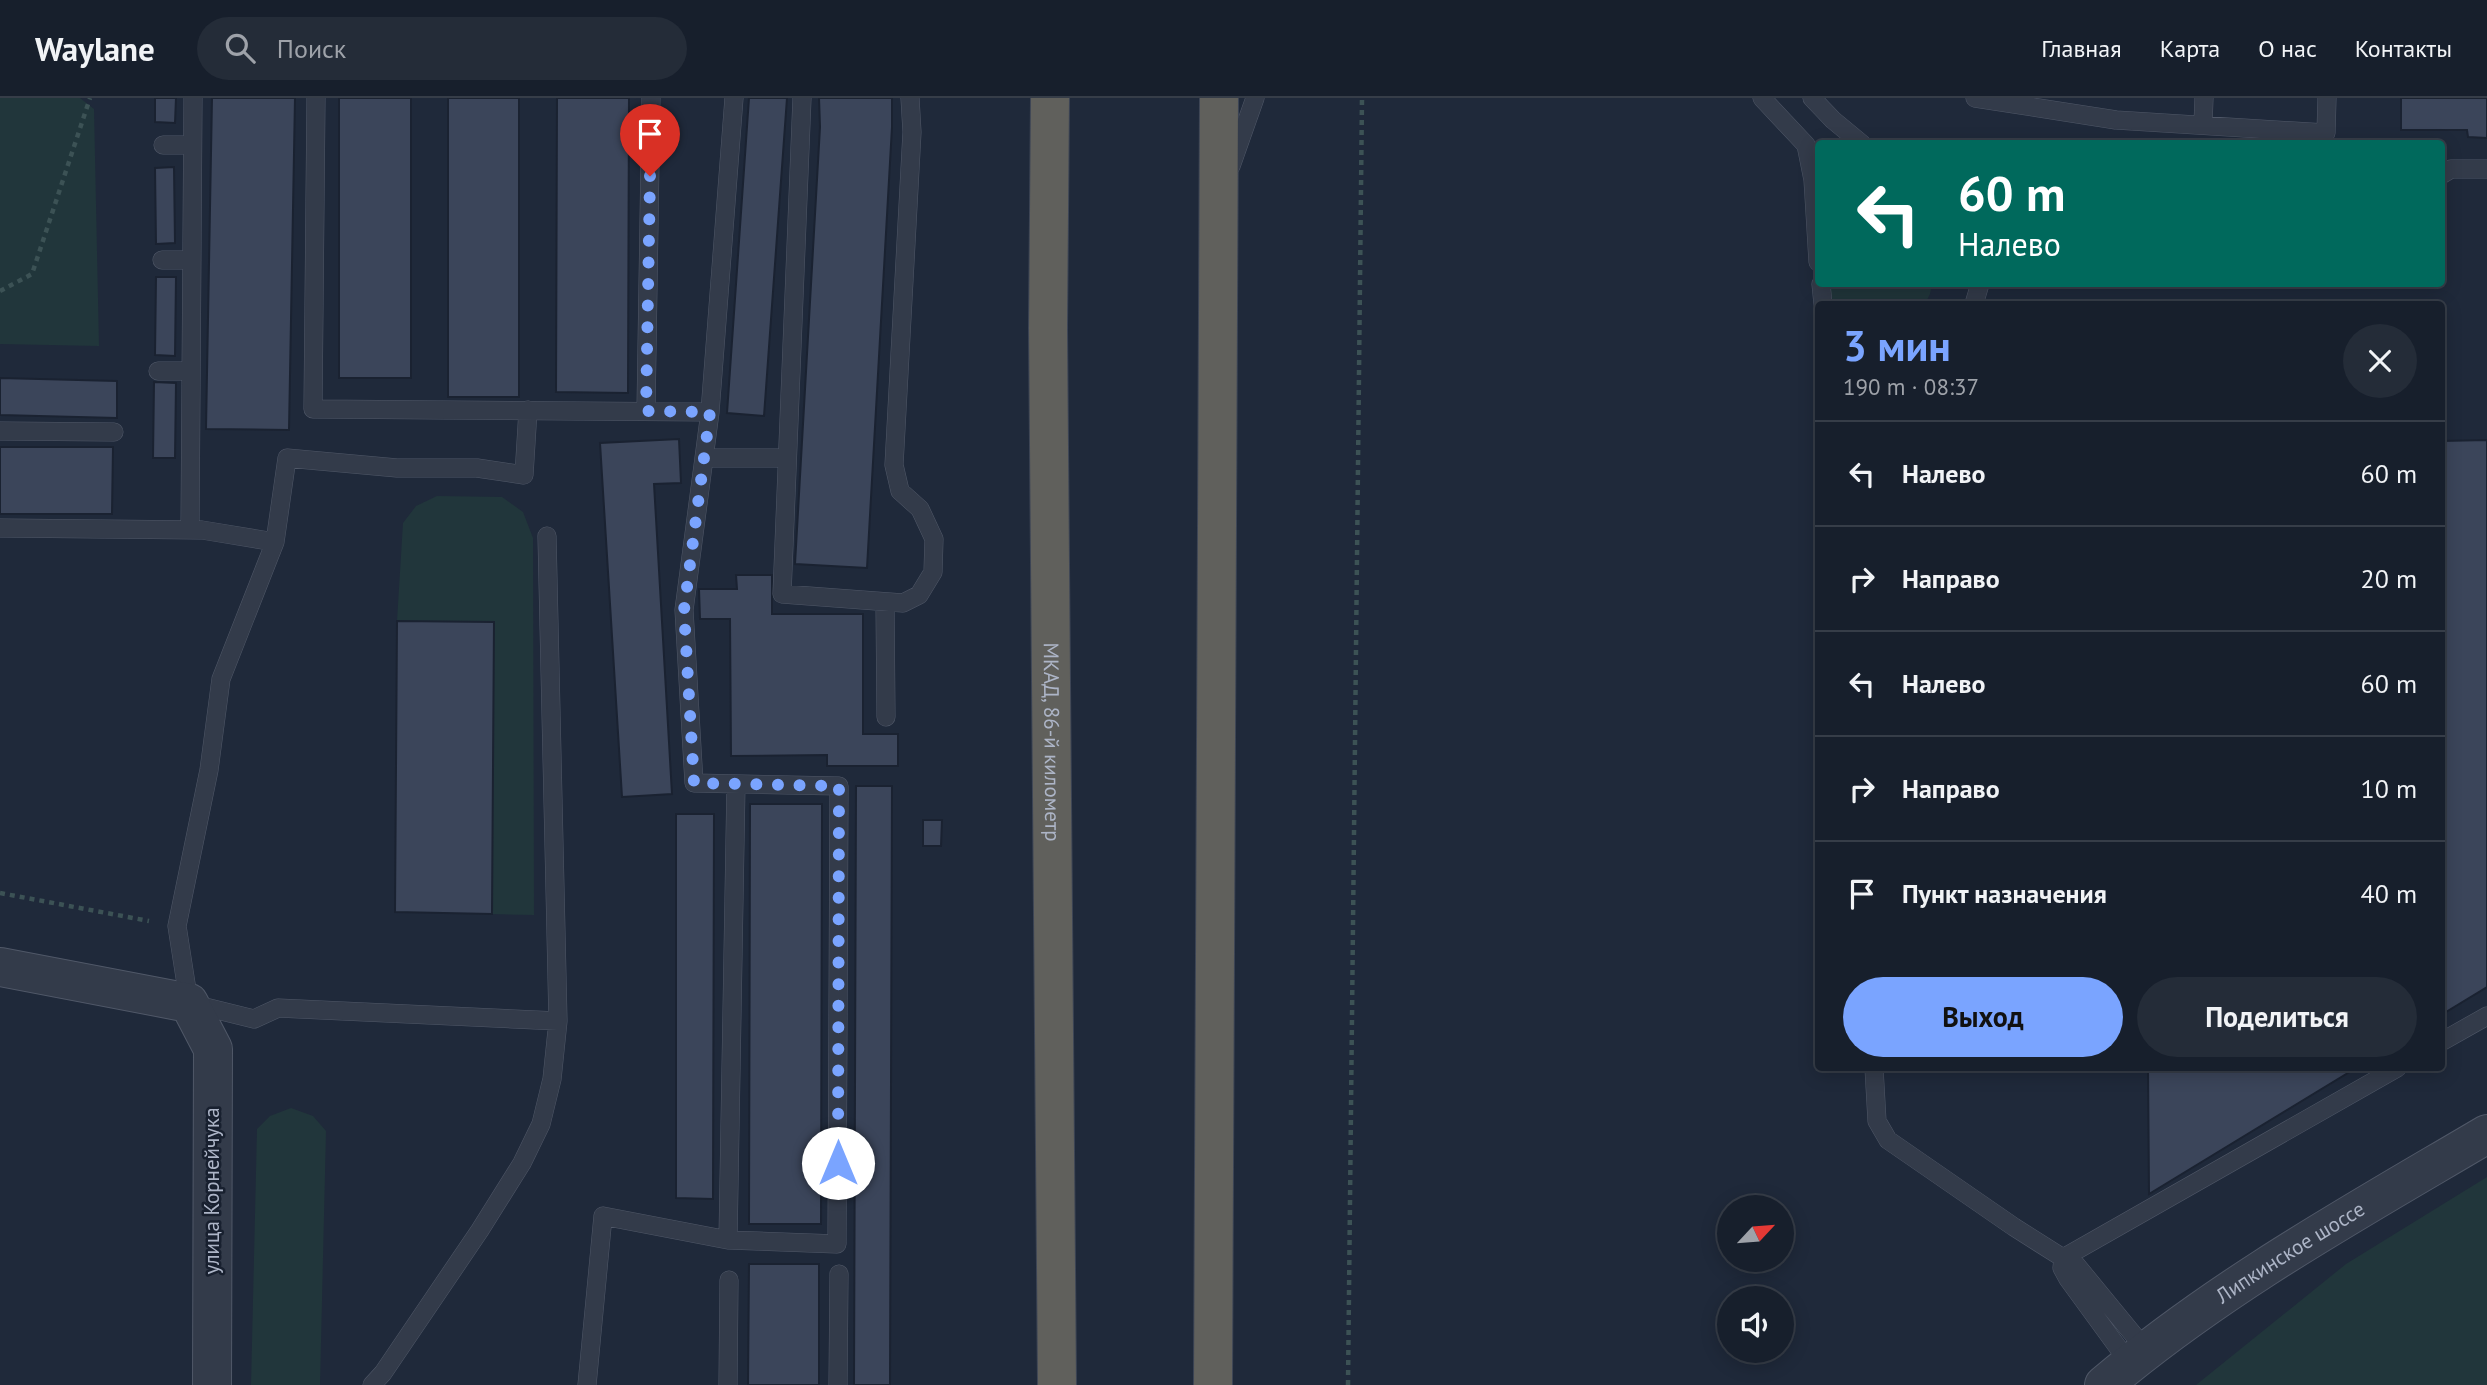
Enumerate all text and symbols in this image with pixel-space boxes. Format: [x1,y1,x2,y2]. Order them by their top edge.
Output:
search box [197,17,687,80]
text: Waylane [35,27,155,70]
icon: search [221,29,259,67]
text: Поиск [277,32,346,65]
text: Главная [2041,33,2122,64]
text: Карта [2160,33,2220,64]
text: О нас [2258,33,2317,64]
text: Контакты [2355,33,2452,64]
pin [620,104,680,176]
icon: arrive [631,115,669,153]
text: 60 m [1958,161,2065,225]
icon: left [1843,168,1934,259]
text: Налево [1958,223,2061,265]
text: 3 мин [1843,318,1951,373]
button: close [2343,324,2417,398]
text: 190 m · 08:37 [1843,372,1979,401]
icon: left [1843,455,1881,493]
text: Налево [1902,457,1986,490]
text: 60 m [2361,457,2417,490]
icon: right [1843,560,1881,598]
text: Направо [1902,562,2000,595]
text: 20 m [2361,562,2417,595]
street label: МКАД, 86-й километр [1038,642,1066,842]
icon: left [1843,665,1881,703]
text: Налево [1902,667,1986,700]
text: 60 m [2361,667,2417,700]
icon: right [1843,770,1881,808]
text: Направо [1902,772,2000,805]
text: 10 m [2361,772,2417,805]
icon: arrive [1843,875,1881,913]
text: Пункт назначения [1902,877,2107,910]
text: 40 m [2361,877,2417,910]
button: Выход [1843,977,2123,1057]
button: Поделиться [2137,977,2417,1057]
street label: улица Корнейчука [198,1107,225,1275]
position arrow [801,1126,875,1200]
north arrow [1717,1195,1794,1272]
map controls [1717,1195,1794,1363]
street label: Липкинское шоссе [2210,1195,2370,1310]
button: sound [1717,1286,1794,1363]

